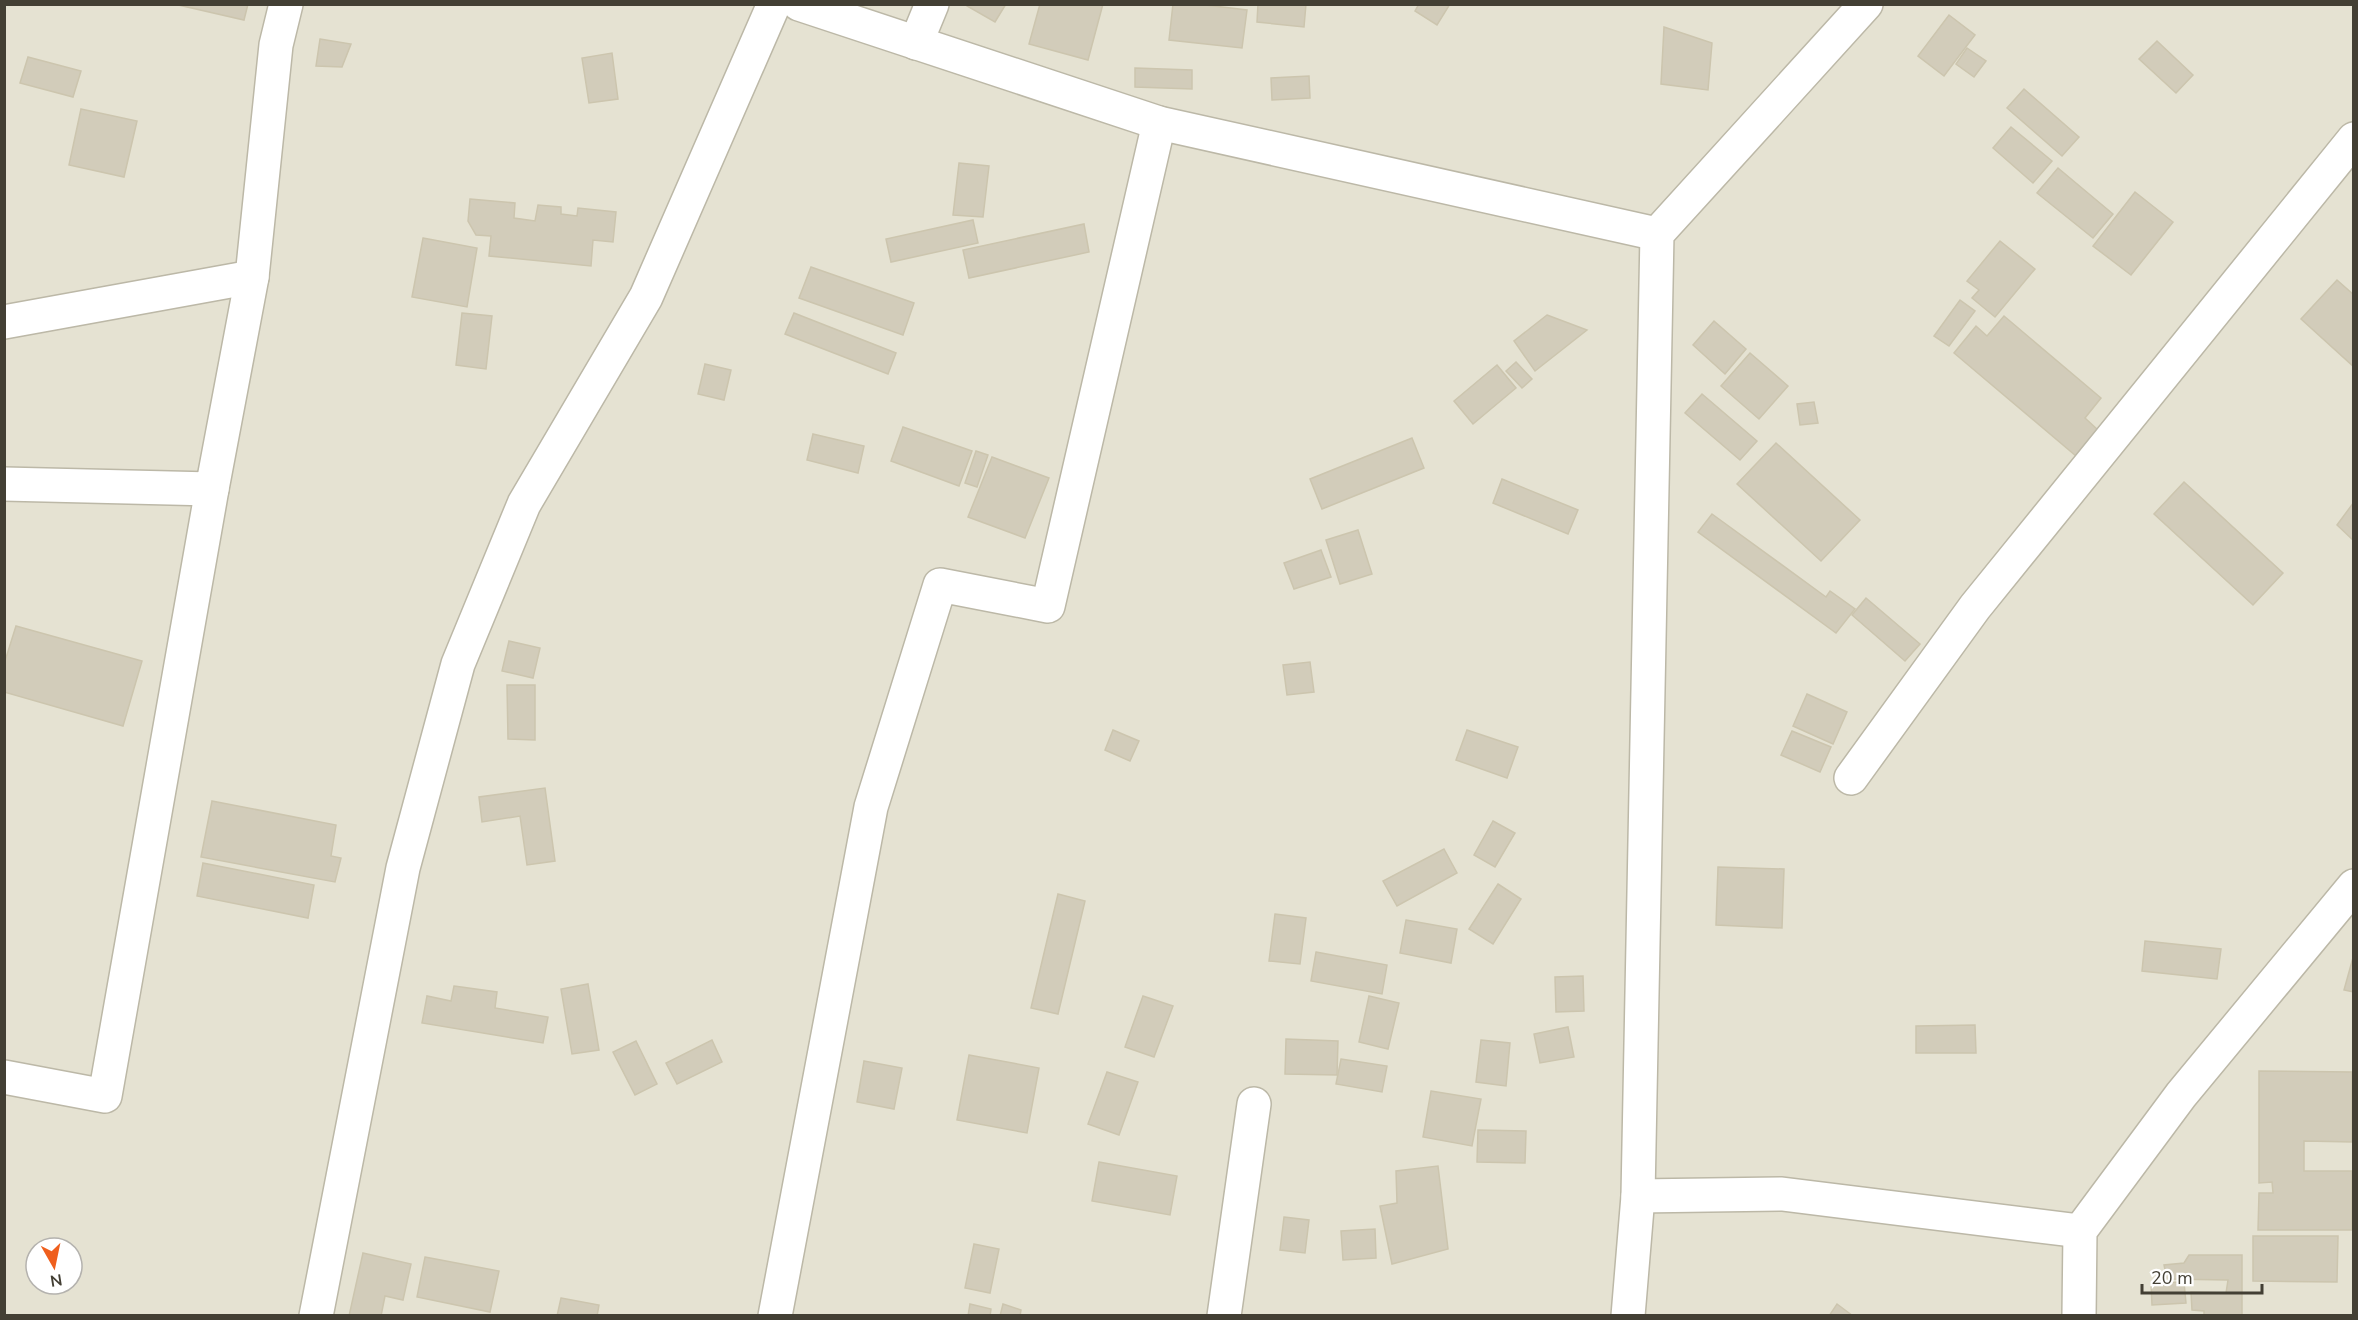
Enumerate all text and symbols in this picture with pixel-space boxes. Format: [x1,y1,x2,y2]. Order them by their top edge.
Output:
north arrow [24,1236,84,1296]
scale bar [2142,1257,2262,1295]
text: 20 m [2151,1266,2193,1290]
text: N [49,1268,64,1292]

